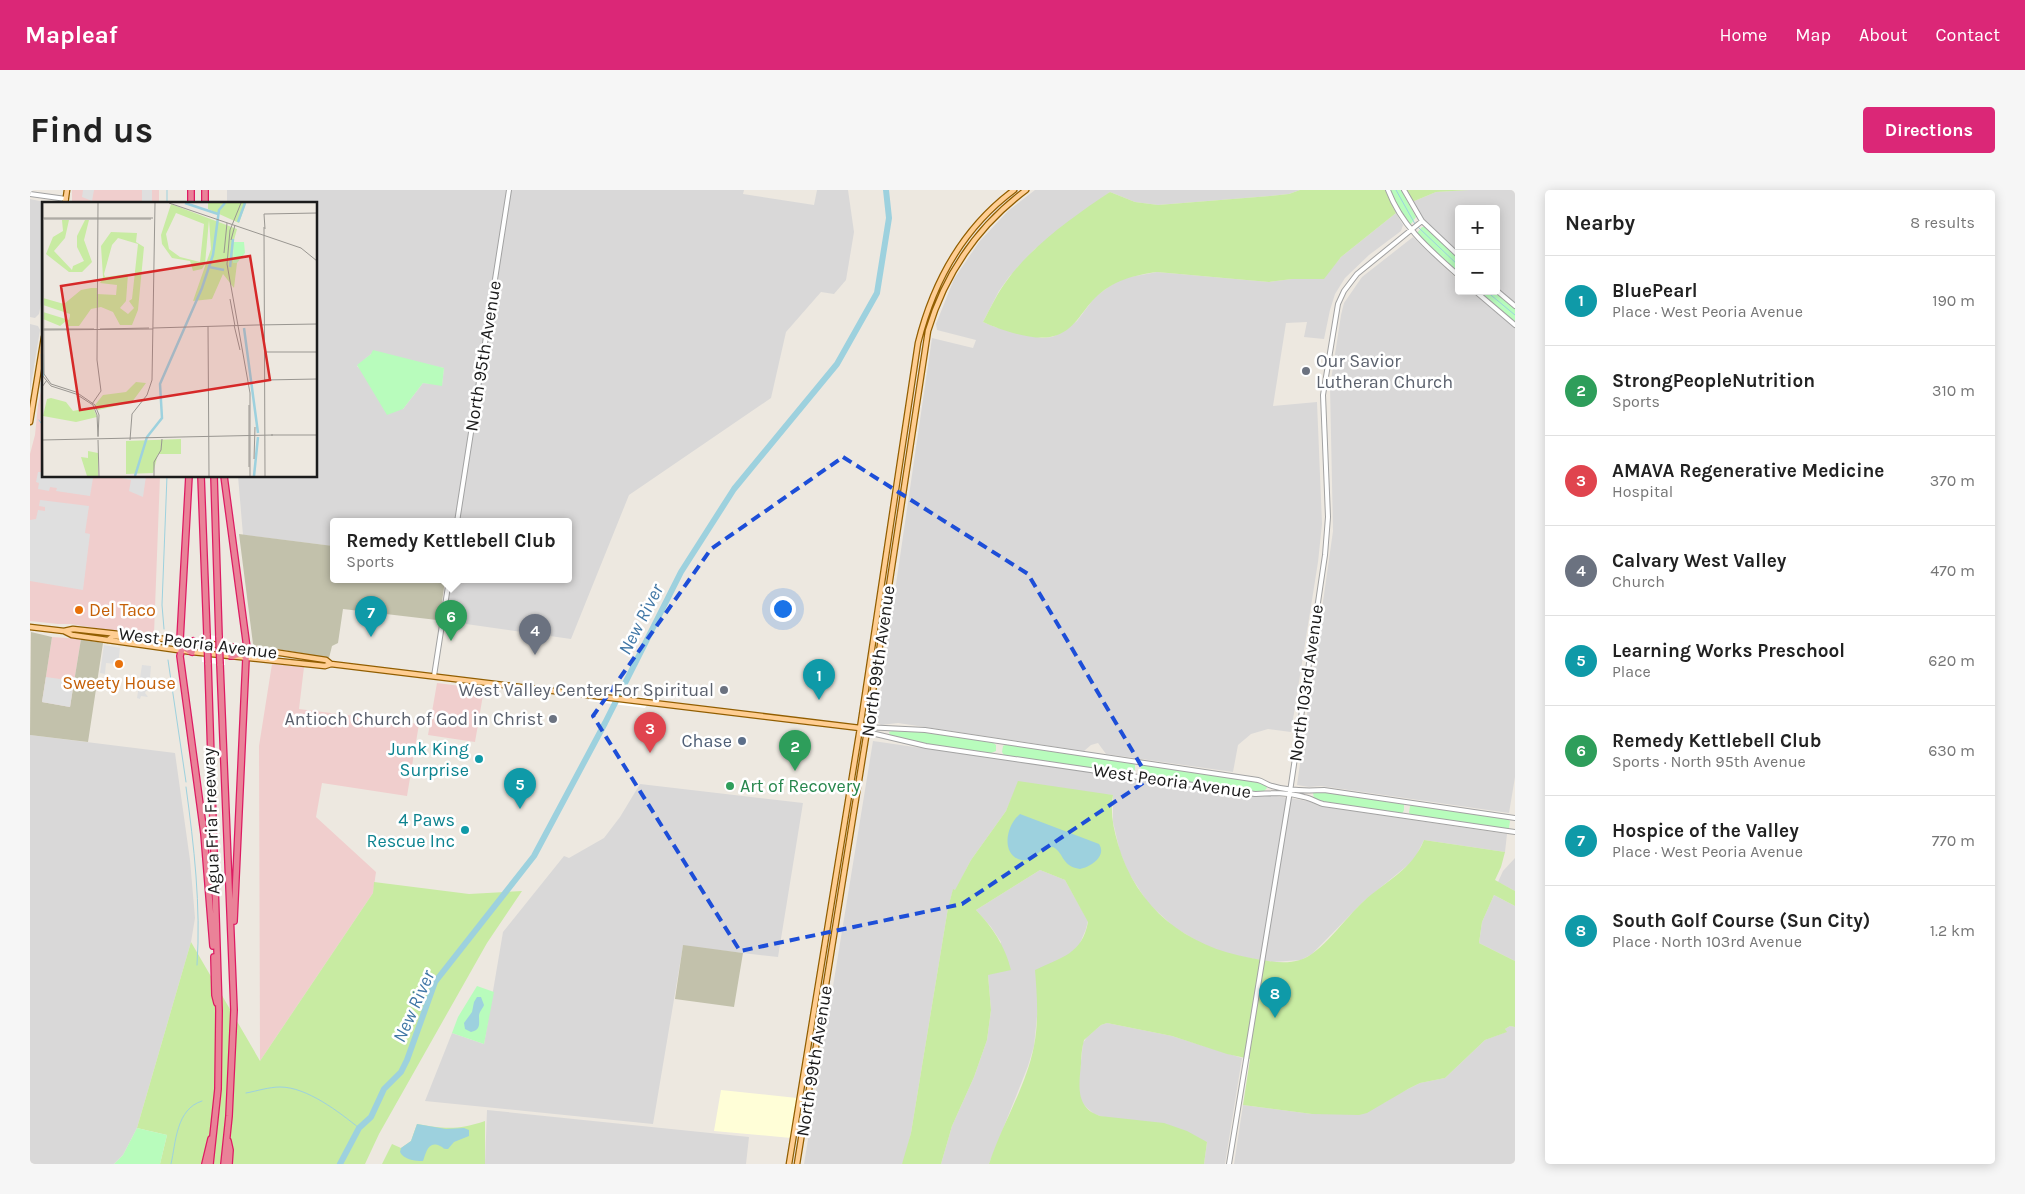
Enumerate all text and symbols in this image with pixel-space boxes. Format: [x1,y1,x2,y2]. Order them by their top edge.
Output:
text: Mapleaf [25,21,118,49]
text: Home [1719,24,1767,46]
text: Map [1795,24,1831,46]
text: About [1859,24,1908,46]
text: Contact [1936,24,2000,46]
button: Directions [1863,107,1995,153]
text: Find us [30,110,153,151]
inset map [42,202,318,478]
map controls [1455,205,1500,295]
button: + [1455,205,1500,250]
text: Nearby [1565,211,1635,235]
text: 8 results [1910,213,1975,232]
button: − [1455,250,1500,295]
street label: North 95th Avenue [460,279,506,433]
text: BluePearl [1612,280,1698,302]
text: 1 [1578,291,1584,310]
text: 190 m [1932,291,1975,310]
text: Place · West Peoria Avenue [1612,302,1803,321]
place label: Our Savior Lutheran Church [1316,350,1453,393]
marker: Our Savior Lutheran Church [1300,365,1312,377]
text: StrongPeopleNutrition [1612,370,1815,392]
text: 2 [1576,381,1586,400]
text: 310 m [1932,381,1975,400]
text: Sports [1612,392,1660,411]
text: AMAVA Regenerative Medicine [1612,460,1884,482]
text: 3 [1576,471,1586,490]
text: 370 m [1930,471,1975,490]
text: Hospital [1612,482,1673,501]
popup [330,518,572,583]
text: Remedy Kettlebell Club [346,530,556,552]
text: Calvary West Valley [1612,550,1786,572]
text: Sports [346,552,394,571]
text: 4 [1576,561,1586,580]
text: 470 m [1930,561,1975,580]
text: Church [1612,572,1665,591]
water label: New River [614,579,669,659]
street label: North 99th Avenue [856,584,900,738]
pin: 7 [355,596,387,637]
your location [770,596,796,622]
place label: Del Taco [89,599,156,621]
pin: 6 [435,600,467,641]
street label: North 103rd Avenue [1284,603,1328,763]
marker: Del Taco [73,604,85,616]
pin: 4 [519,614,551,655]
street label: West Peoria Avenue [117,622,279,664]
text: Learning Works Preschool [1612,640,1845,662]
text: 5 [1576,651,1586,670]
text: 620 m [1928,651,1975,670]
marker: Sweety House [113,658,125,670]
pin: 1 [803,659,835,700]
text: Place [1612,662,1651,681]
place label: Sweety House [62,672,176,694]
place label: West Valley Center For Spiritual [459,679,714,701]
marker: West Valley Center For Spiritual [718,684,730,696]
place label: Antioch Church of God in Christ [285,708,543,730]
pin: 3 [634,712,666,753]
marker: Antioch Church of God in Christ [547,713,559,725]
place label: Chase [681,730,732,752]
pin: 2 [779,730,811,771]
text: Remedy Kettlebell Club [1612,730,1821,752]
marker: Chase [736,735,748,747]
place label: Junk King Surprise [388,738,469,781]
text: 6 [1576,741,1586,760]
text: 630 m [1928,741,1975,760]
street label: Agua Fria Freeway [197,747,225,895]
text: Sports · North 95th Avenue [1612,752,1806,771]
marker: Junk King Surprise [473,753,485,765]
street label: West Peoria Avenue [1091,759,1253,803]
pin: 5 [504,768,536,809]
place label: Art of Recovery [740,775,861,797]
marker: Art of Recovery [724,780,736,792]
place label: 4 Paws Rescue Inc [366,809,455,852]
text: Hospice of the Valley [1612,820,1799,842]
marker: 4 Paws Rescue Inc [459,824,471,836]
text: 7 [1577,831,1585,850]
text: 770 m [1932,831,1975,850]
text: Place · West Peoria Avenue [1612,842,1803,861]
text: South Golf Course (Sun City) [1612,910,1870,932]
text: 8 [1576,921,1586,940]
text: 1.2 km [1930,921,1975,940]
text: Place · North 103rd Avenue [1612,932,1802,951]
water label: New River [388,966,440,1046]
pin: 8 [1259,977,1291,1018]
street label: North 99th Avenue [791,984,837,1138]

